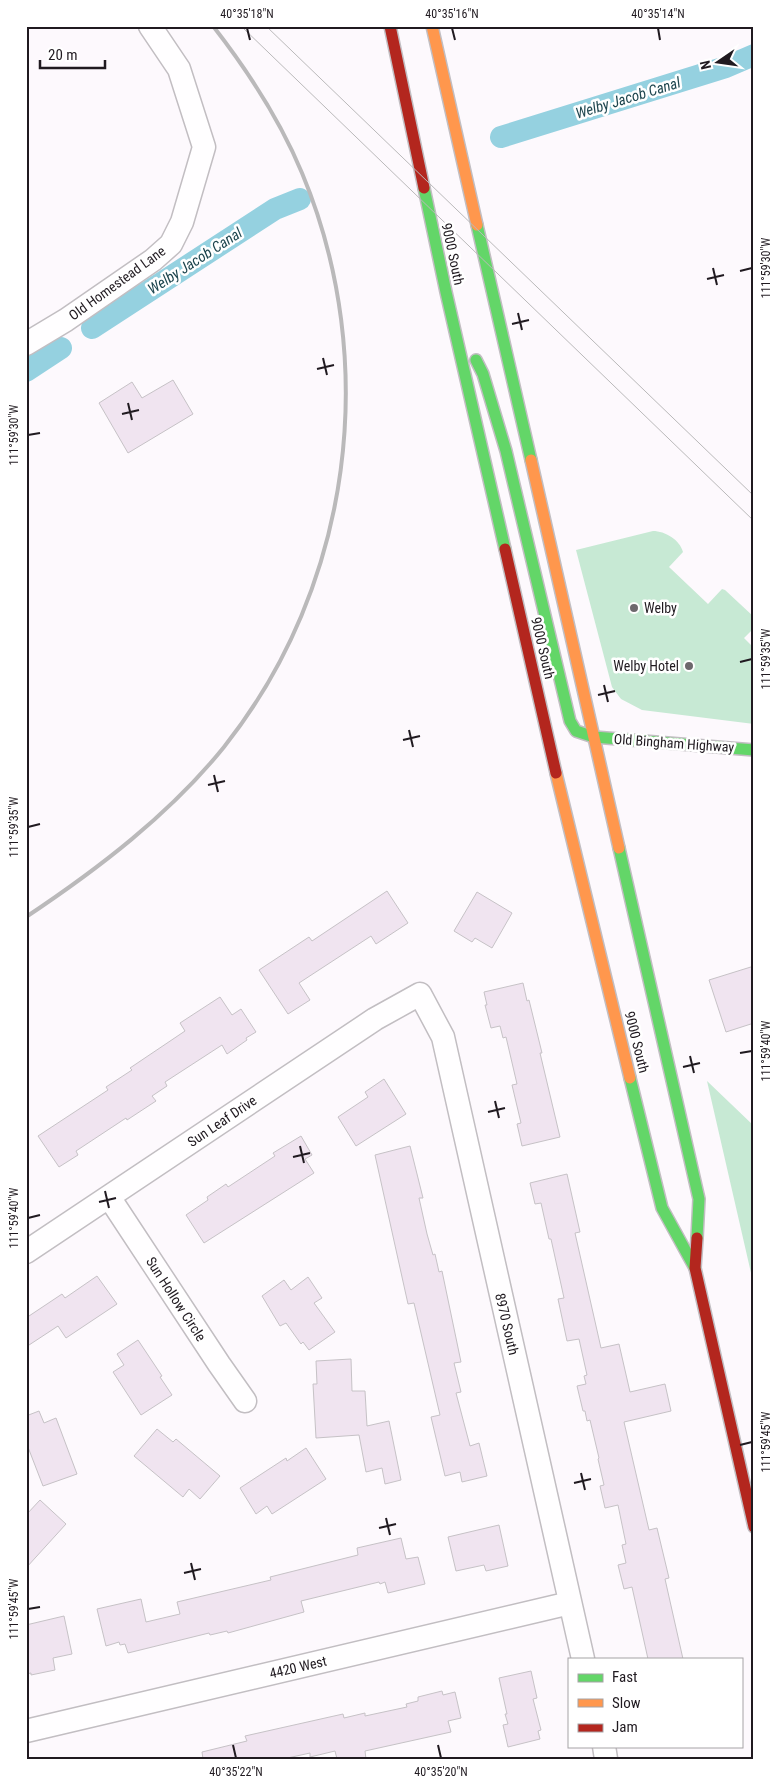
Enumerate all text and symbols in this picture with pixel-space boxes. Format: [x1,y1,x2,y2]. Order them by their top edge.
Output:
text: 40°35'18"N [220,7,274,21]
text: 40°35'16"N [425,7,479,21]
text: 40°35'14"N [631,7,685,21]
scale bar [40,38,105,70]
north arrow [692,38,742,88]
text: 20 m [48,46,78,64]
text: N [697,59,714,71]
water label: Welby Jacob Canal [573,73,683,123]
street label: 9000 South [439,222,467,286]
water label: Welby Jacob Canal [144,223,246,298]
text: 111°59'30"W [759,237,773,299]
street label: Old Homestead Lane [66,242,169,323]
text: 111°59'30"W [7,404,21,466]
place label: Welby [644,600,677,616]
marker: Welby [628,602,640,614]
street label: 9000 South [528,616,558,680]
text: 111°59'35"W [759,628,773,690]
place label: Welby Hotel [613,658,679,674]
marker: Welby Hotel [683,660,695,672]
street label: Old Bingham Highway [613,731,735,755]
text: 111°59'35"W [7,796,21,858]
street label: 9000 South [622,1010,652,1074]
text: 111°59'40"W [759,1020,773,1082]
street label: Sun Leaf Drive [185,1092,260,1150]
text: 111°59'40"W [7,1187,21,1249]
street label: Sun Hollow Circle [143,1254,209,1344]
street label: 8970 South [492,1292,522,1356]
text: 111°59'45"W [759,1411,773,1473]
text: 111°59'45"W [7,1578,21,1640]
street label: 4420 West [268,1653,328,1681]
legend [568,1658,742,1748]
text: Fast [612,1668,637,1686]
text: Slow [612,1694,641,1712]
text: Jam [612,1718,638,1736]
text: 40°35'22"N [209,1765,263,1779]
text: 40°35'20"N [414,1765,468,1779]

